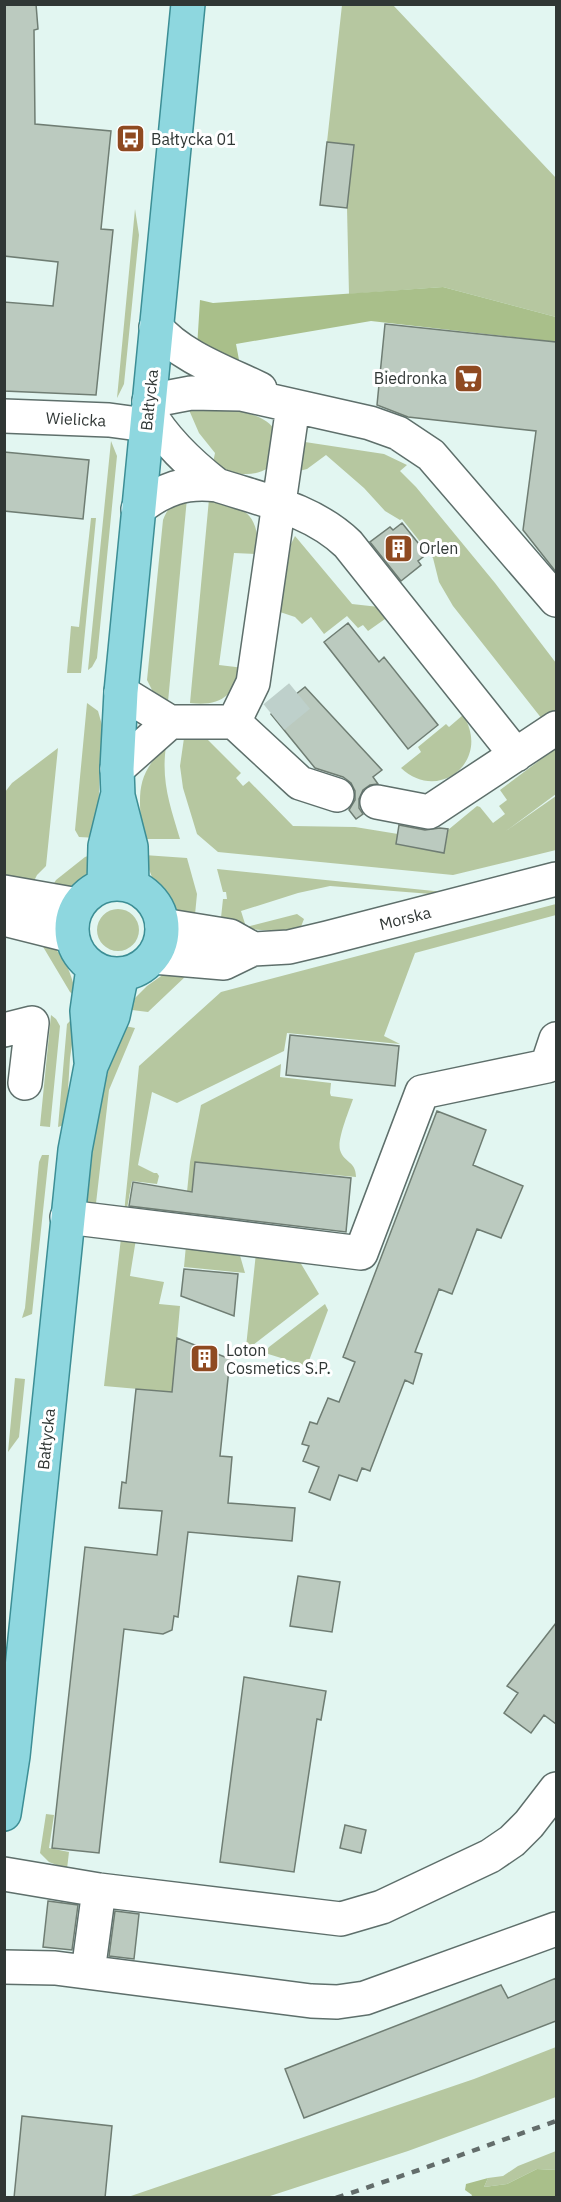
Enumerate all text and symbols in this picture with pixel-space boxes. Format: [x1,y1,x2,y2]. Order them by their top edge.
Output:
bus stop icon: Bałtycka 01 [114,123,146,155]
place label: Bałtycka 01 [151,129,236,149]
supermarket icon: Biedronka [452,362,484,394]
street label: Bałtycka [136,368,162,432]
place label: Biedronka [374,368,447,388]
street label: Wielicka [45,407,107,431]
building icon: Orlen [382,532,414,564]
place label: Orlen [419,538,458,558]
street label: Morska [377,902,433,934]
place label: Loton Cosmetics S.P. [226,1340,331,1378]
building icon: Loton Cosmetics S.P. [189,1343,221,1375]
street label: Bałtycka [33,1407,59,1471]

